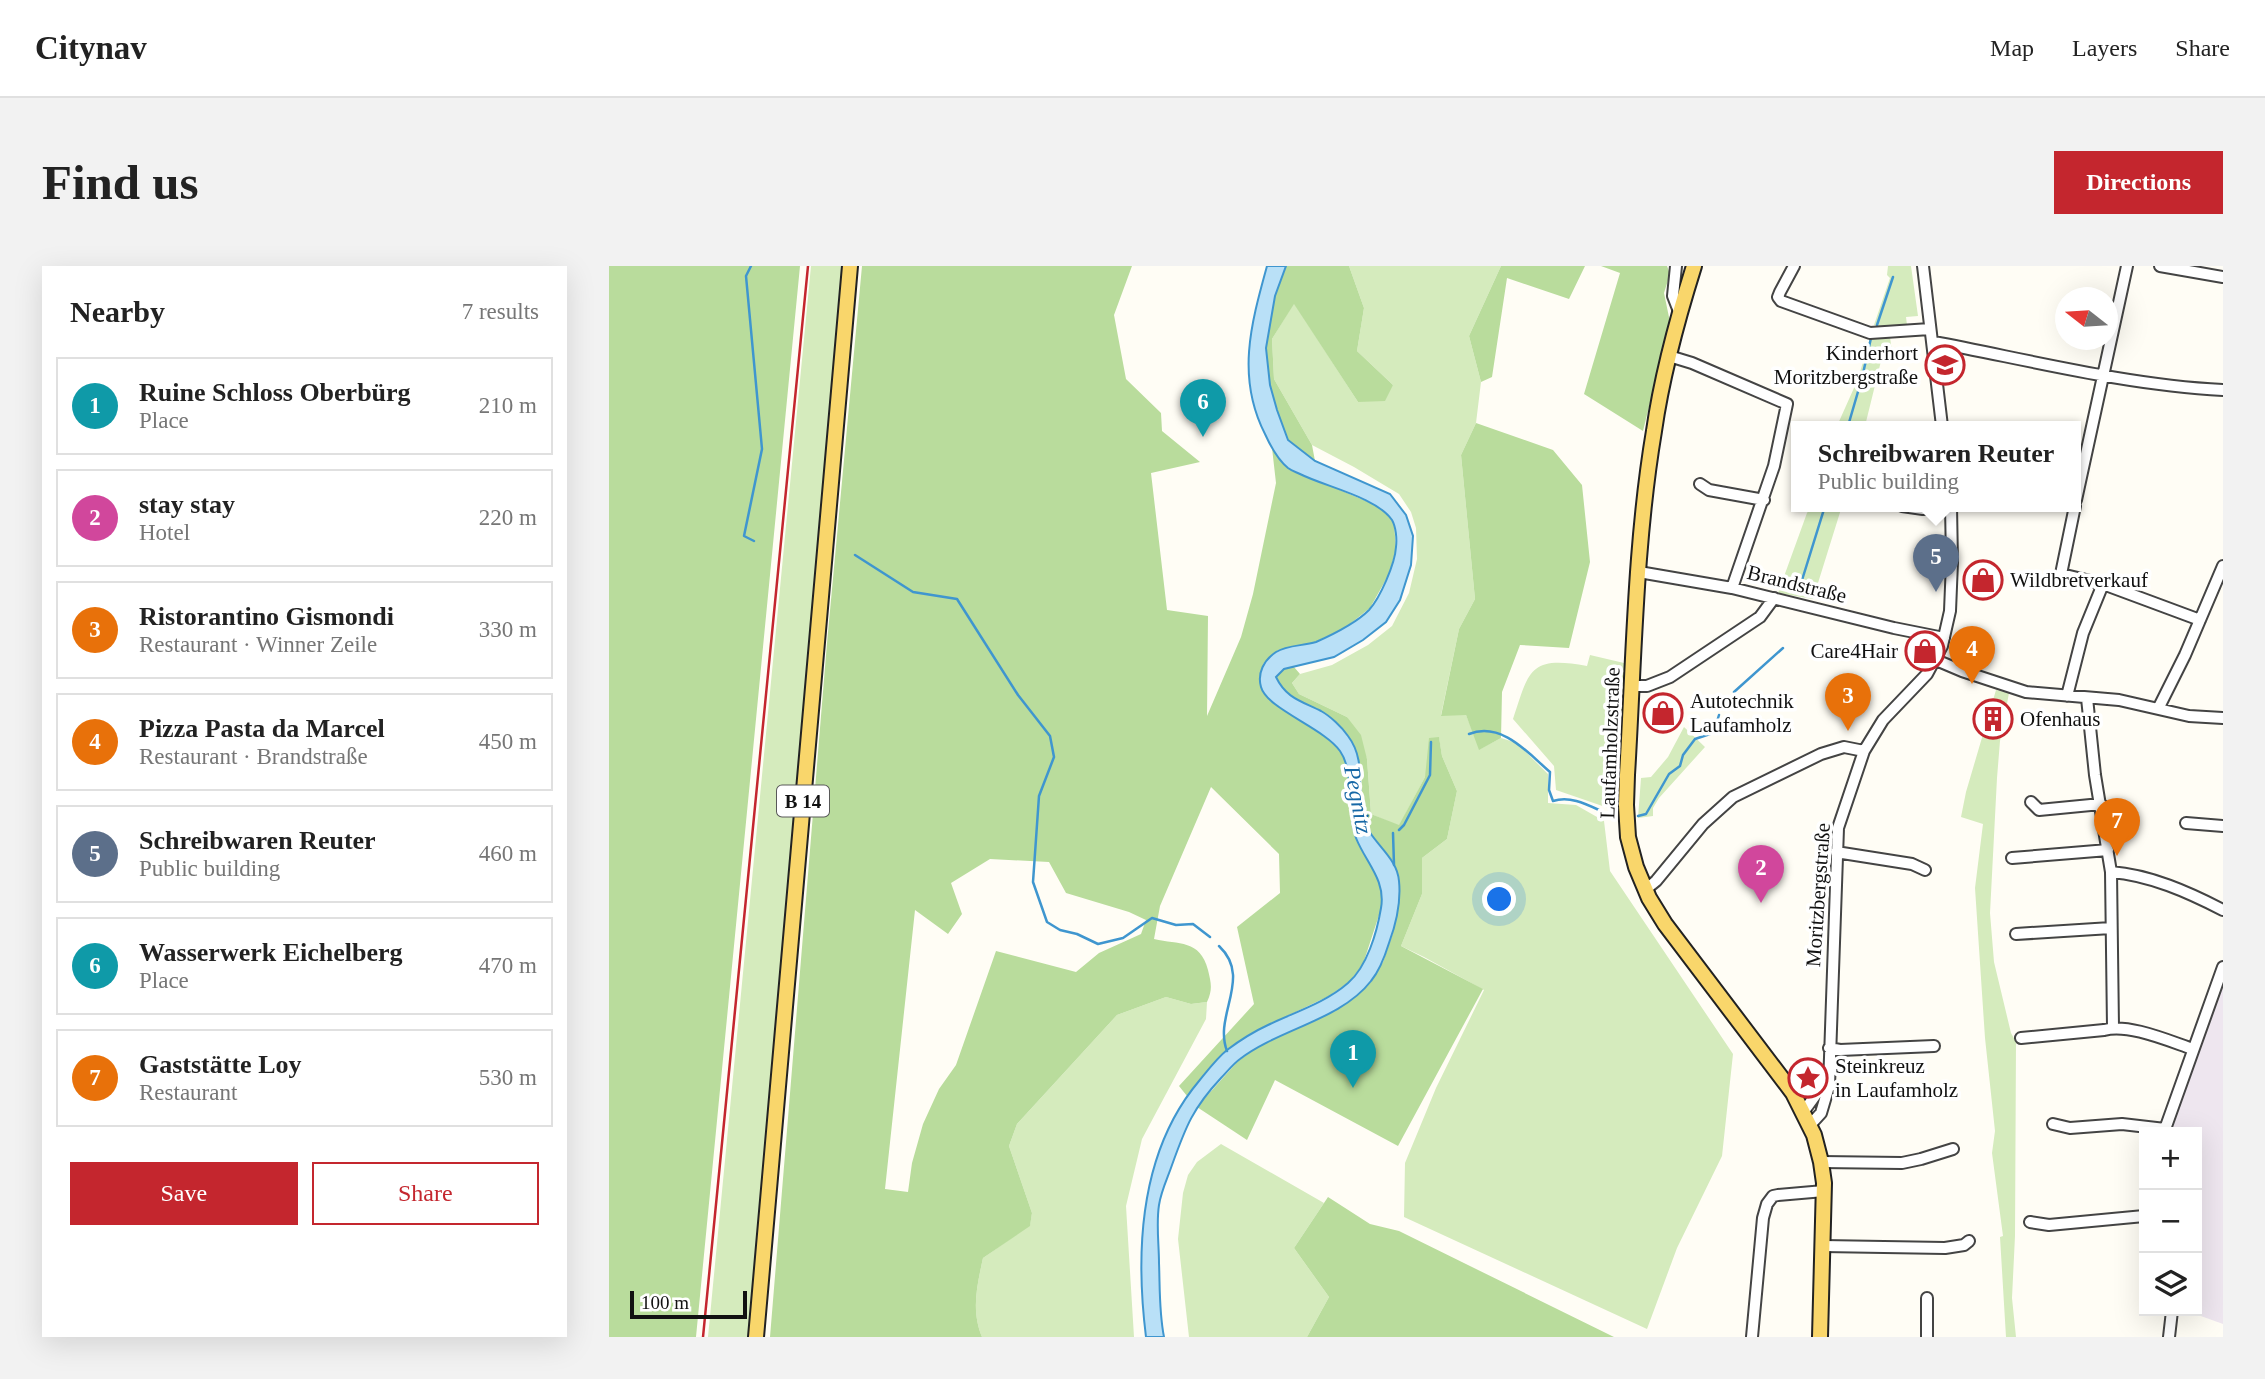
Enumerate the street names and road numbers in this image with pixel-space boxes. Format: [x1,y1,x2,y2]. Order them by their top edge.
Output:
street label: Brandstraße [1745,560,1849,608]
street label: Laufamholzstraße [1595,667,1625,819]
road number: B 14 [777,786,829,816]
street label: Moritzbergstraße [1801,822,1835,968]

